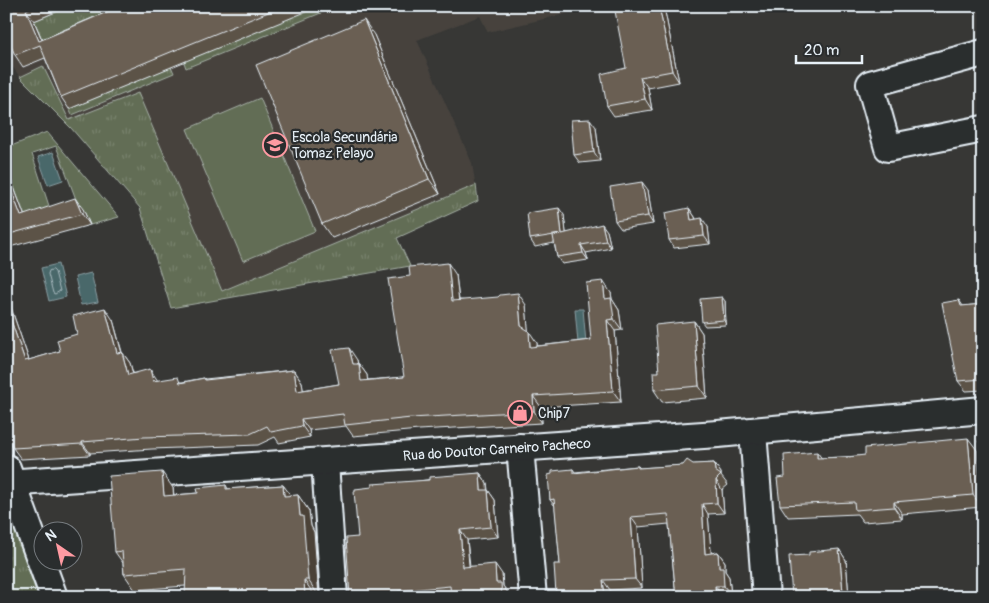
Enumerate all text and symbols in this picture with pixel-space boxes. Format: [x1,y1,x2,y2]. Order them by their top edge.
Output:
scale bar [796,32,863,64]
text: 20 m [804,41,839,60]
place label: Escola Secundária Tomaz Pelayo [292,129,398,162]
school or university icon: Escola Secundária Tomaz Pelayo [262,132,288,158]
shop icon: Chip7 [507,400,533,426]
place label: Chip7 [538,405,570,422]
street label: Rua do Doutor Carneiro Pacheco [402,434,592,464]
north arrow [32,520,82,570]
text: N [42,526,60,545]

